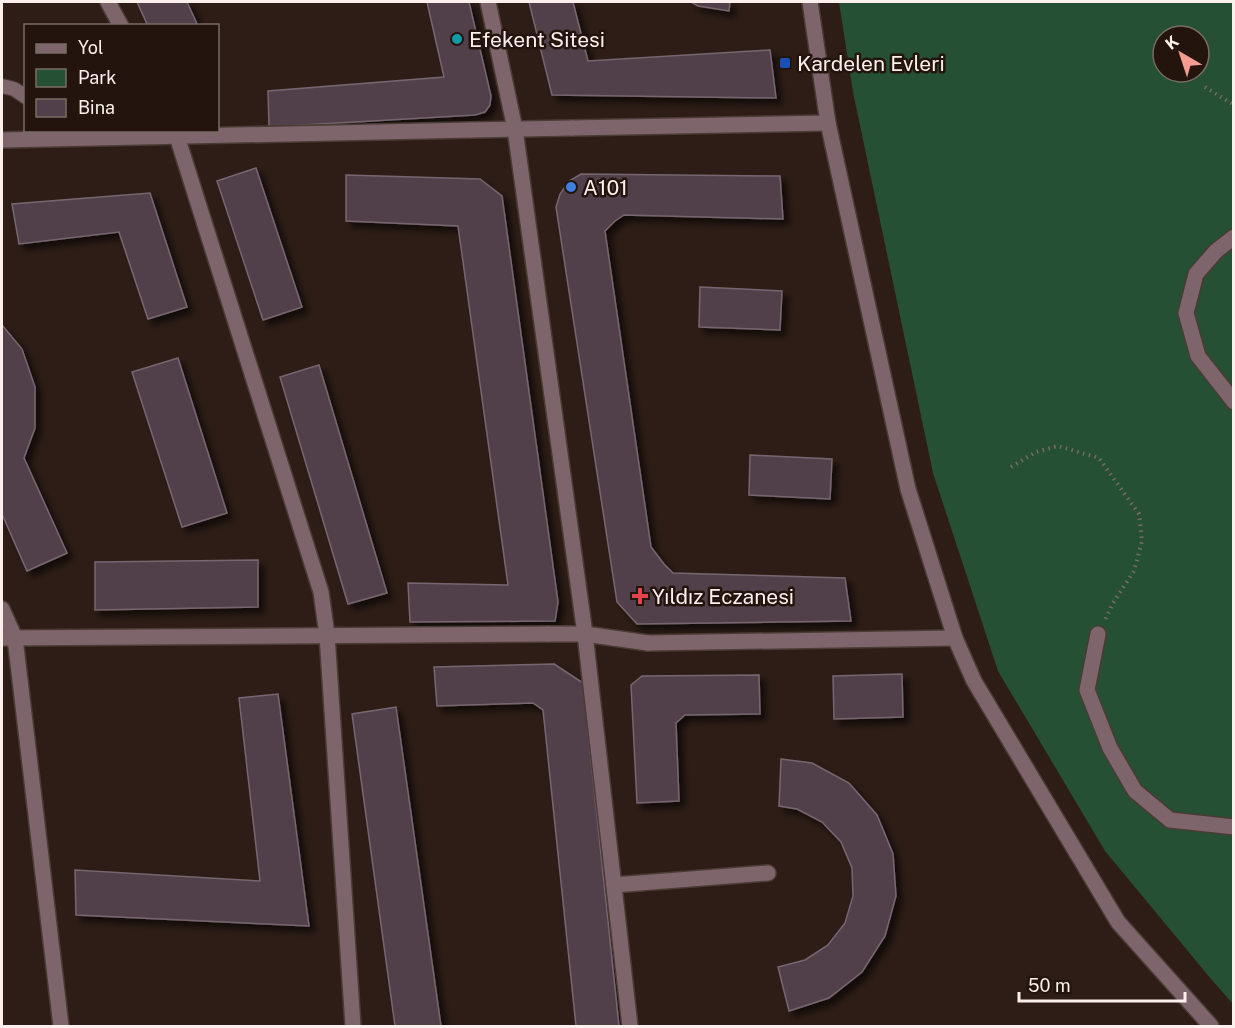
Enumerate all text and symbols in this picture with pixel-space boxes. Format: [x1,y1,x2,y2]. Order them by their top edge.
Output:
legend [24,24,219,132]
north arrow [1151,24,1211,84]
place label: Efekent Sitesi [469,27,605,52]
text: K [1161,31,1183,54]
marker: Efekent Sitesi [450,32,464,46]
text: Yol [78,37,103,58]
place label: Kardelen Evleri [797,51,945,76]
marker: Kardelen Evleri [778,56,792,70]
text: Park [78,67,116,88]
text: Bina [78,97,115,118]
place label: A101 [583,175,628,200]
marker: A101 [564,180,578,194]
place label: Yıldız Eczanesi [652,584,794,609]
marker: Yıldız Eczanesi [633,589,647,603]
scale bar [1019,965,1186,1003]
text: 50 m [1028,975,1071,996]

